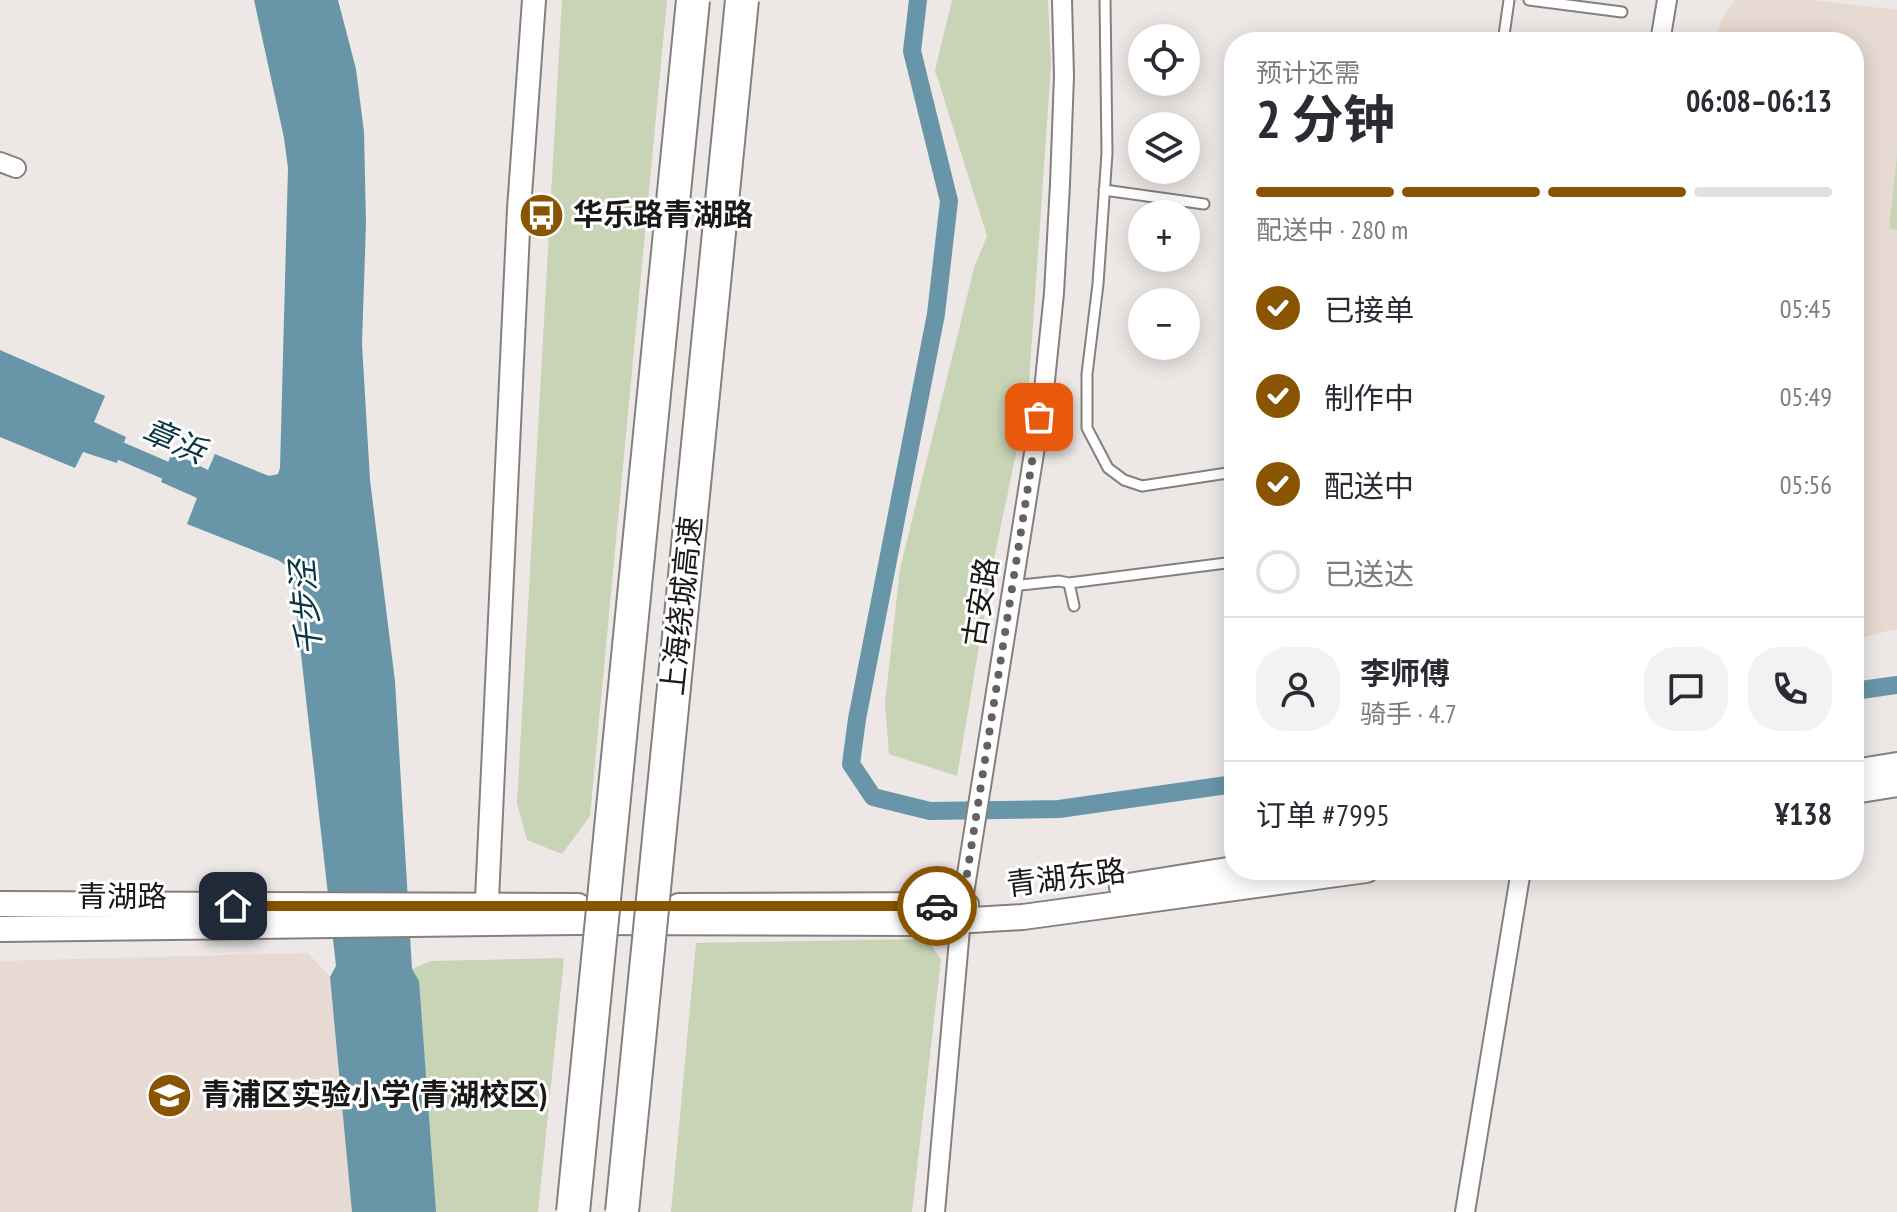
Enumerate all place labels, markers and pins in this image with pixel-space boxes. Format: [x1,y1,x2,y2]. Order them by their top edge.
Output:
bus stop icon: 华乐路青湖路 [518,191,566,239]
place label: 华乐路青湖路 [573,194,753,233]
pin [1005,383,1073,451]
pin [199,872,267,940]
school or university icon: 青浦区实验小学(青湖校区) [146,1071,194,1119]
place label: 青浦区实验小学(青湖校区) [201,1074,548,1113]

